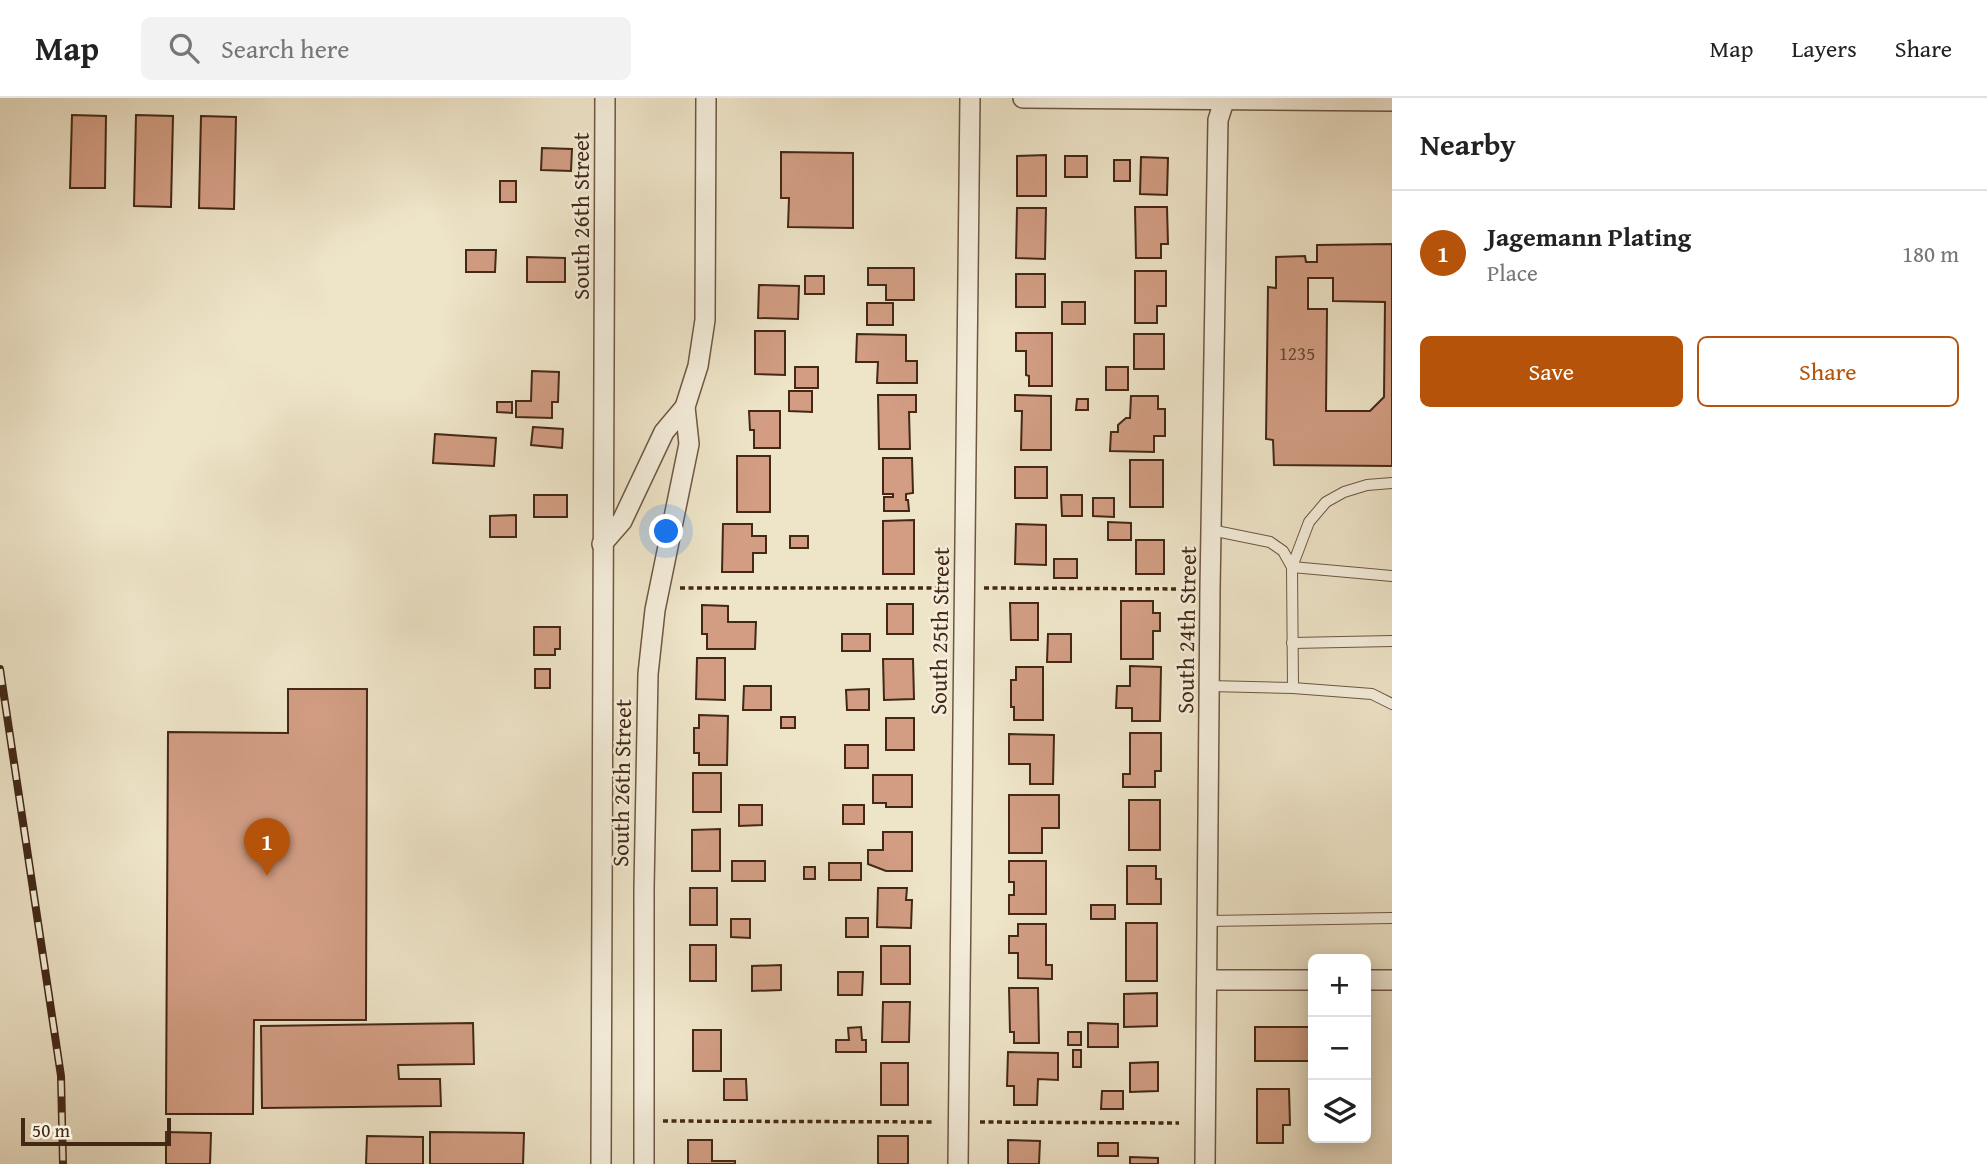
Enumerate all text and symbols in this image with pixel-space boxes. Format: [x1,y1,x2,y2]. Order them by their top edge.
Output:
search box [141,17,631,80]
text: Map [35,24,99,72]
icon: search [165,29,203,67]
text: Search here [221,29,349,68]
text: Map [1710,31,1753,66]
text: Layers [1791,31,1857,66]
text: Share [1895,31,1952,66]
text: Nearby [1420,122,1516,166]
street label: South 26th Street [564,132,597,300]
text: Jagemann Plating [1487,217,1691,256]
text: 1 [1437,237,1449,270]
text: 180 m [1902,237,1959,270]
text: Place [1487,256,1538,289]
button: Save [1420,336,1683,407]
button: Share [1697,336,1959,407]
house number: 1235 [1279,339,1315,367]
your location [649,514,683,548]
street label: South 24th Street [1168,546,1204,714]
street label: South 25th Street [921,547,957,715]
street label: South 26th Street [603,699,639,867]
pin: 1 [244,818,290,876]
map controls [1308,954,1371,1143]
button: + [1308,954,1371,1017]
button: − [1308,1017,1371,1080]
button: layers [1308,1080,1371,1143]
scale bar [21,1115,172,1147]
text: 50 m [32,1116,70,1144]

